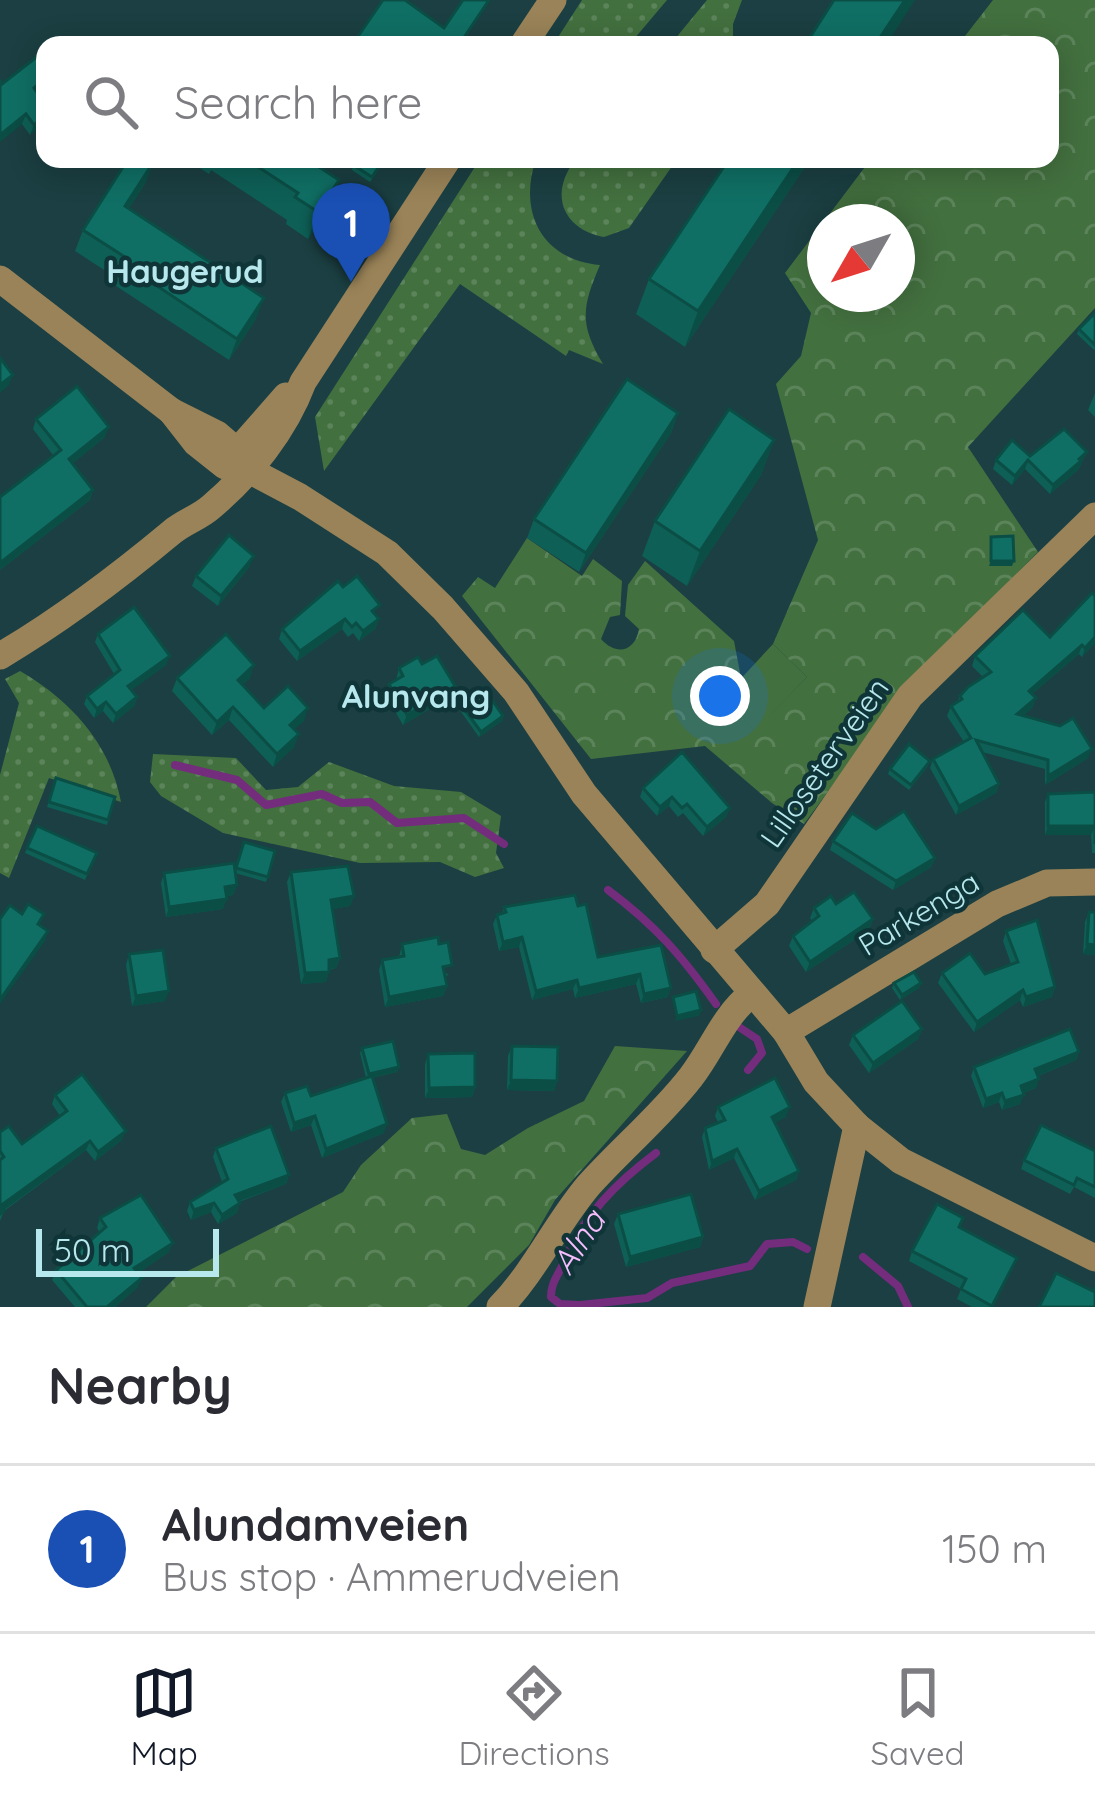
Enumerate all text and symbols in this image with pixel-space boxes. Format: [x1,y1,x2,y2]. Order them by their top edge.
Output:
search box [36,36,1059,168]
icon: search [78,69,144,135]
text: Search here [174,74,422,130]
pin: 1 [312,183,390,282]
north arrow [807,204,915,312]
district label: Haugerud [106,250,264,291]
your location [690,666,750,726]
street label: Lilloseterveien [752,670,897,855]
district label: Alunvang [342,675,490,716]
street label: Parkenga [851,862,986,964]
water label: Alna [542,1200,614,1281]
scale bar [36,1223,219,1276]
text: 50 m [54,1229,131,1270]
text: Nearby [48,1353,232,1417]
text: Alundamveien [162,1496,469,1552]
text: 1 [79,1524,95,1573]
text: 150 m [942,1524,1047,1573]
text: Bus stop · Ammerudveien [162,1552,621,1601]
tab: Map [130,1660,198,1773]
tab: Directions [458,1660,610,1773]
tab: Saved [871,1660,965,1773]

